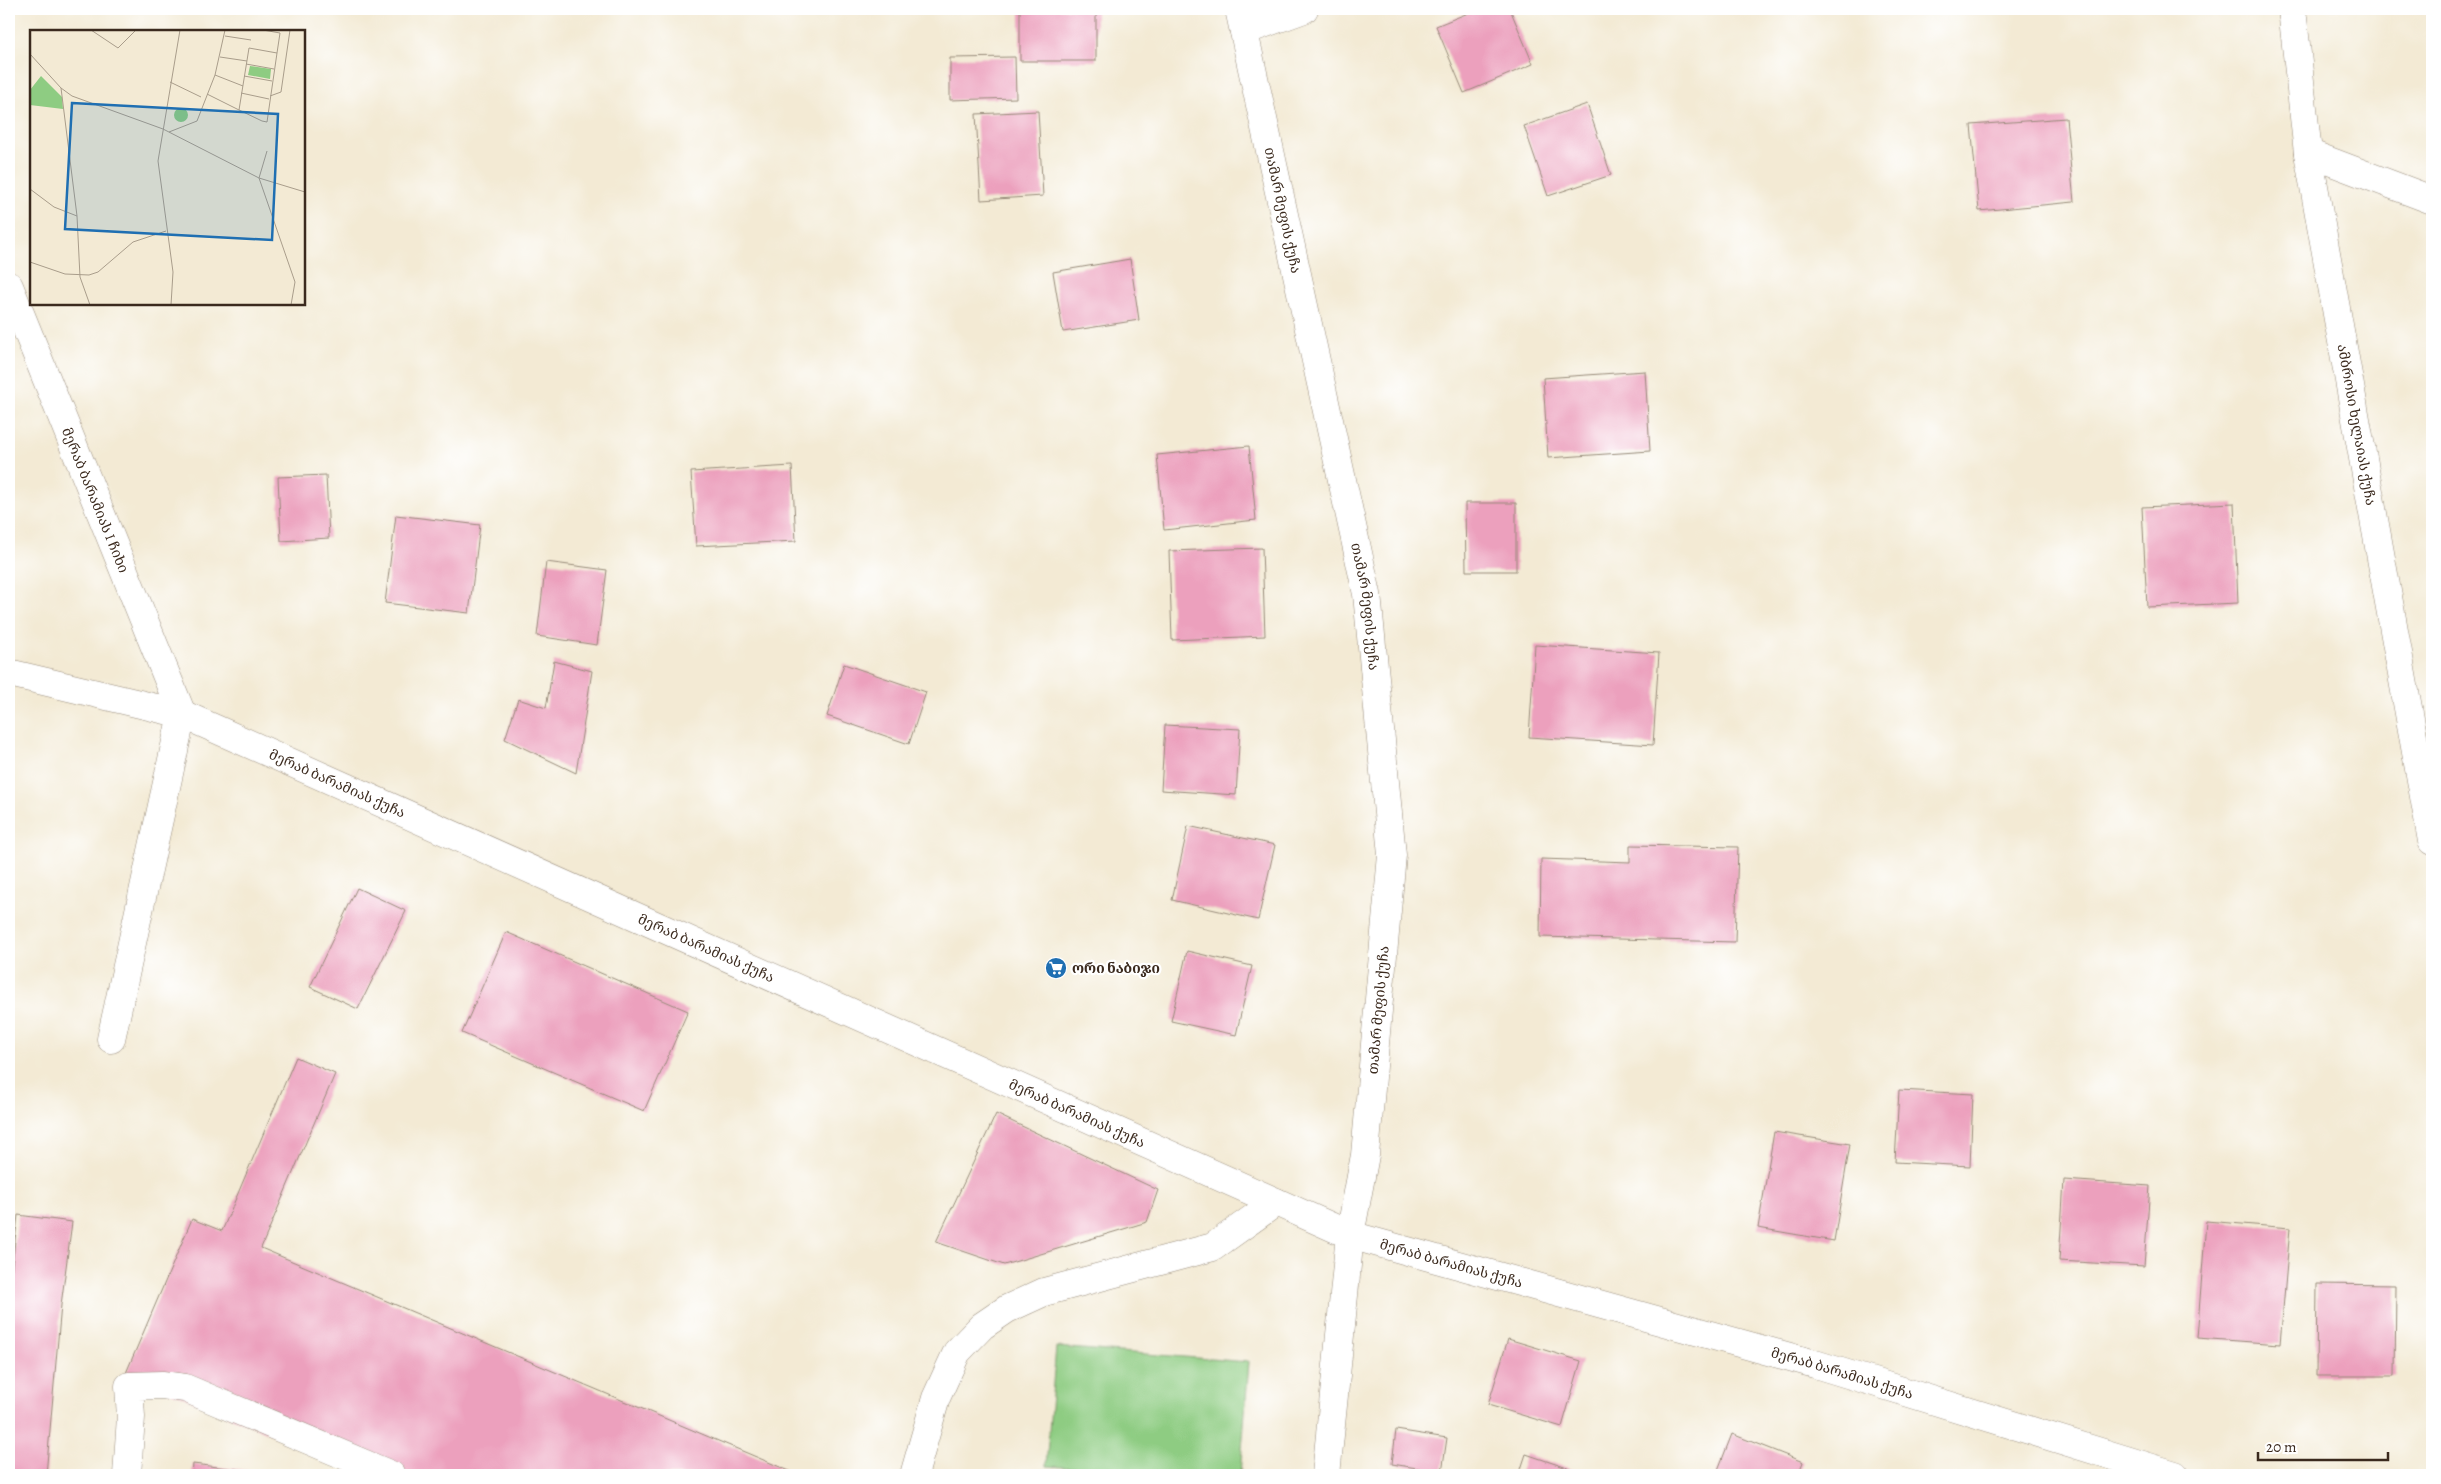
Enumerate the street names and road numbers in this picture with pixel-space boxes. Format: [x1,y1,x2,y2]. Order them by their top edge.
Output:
street label: თამარ მეფის ქუჩა [1260,145,1306,275]
street label: ამბროსი ხელაიას ქუჩა [2333,343,2380,507]
street label: მერაბ ბარამიას I ჩიხი [57,425,133,576]
street label: თამარ მეფის ქუჩა [1346,541,1383,671]
street label: მერაბ ბარამიას ქუჩა [266,745,408,822]
street label: მერაბ ბარამიას ქუჩა [635,910,777,987]
street label: თამარ მეფის ქუჩა [1363,945,1394,1075]
street label: მერაბ ბარამიას ქუჩა [1006,1075,1148,1152]
street label: მერაბ ბარამიას ქუჩა [1378,1235,1525,1292]
street label: მერაბ ბარამიას ქუჩა [1769,1343,1916,1404]

